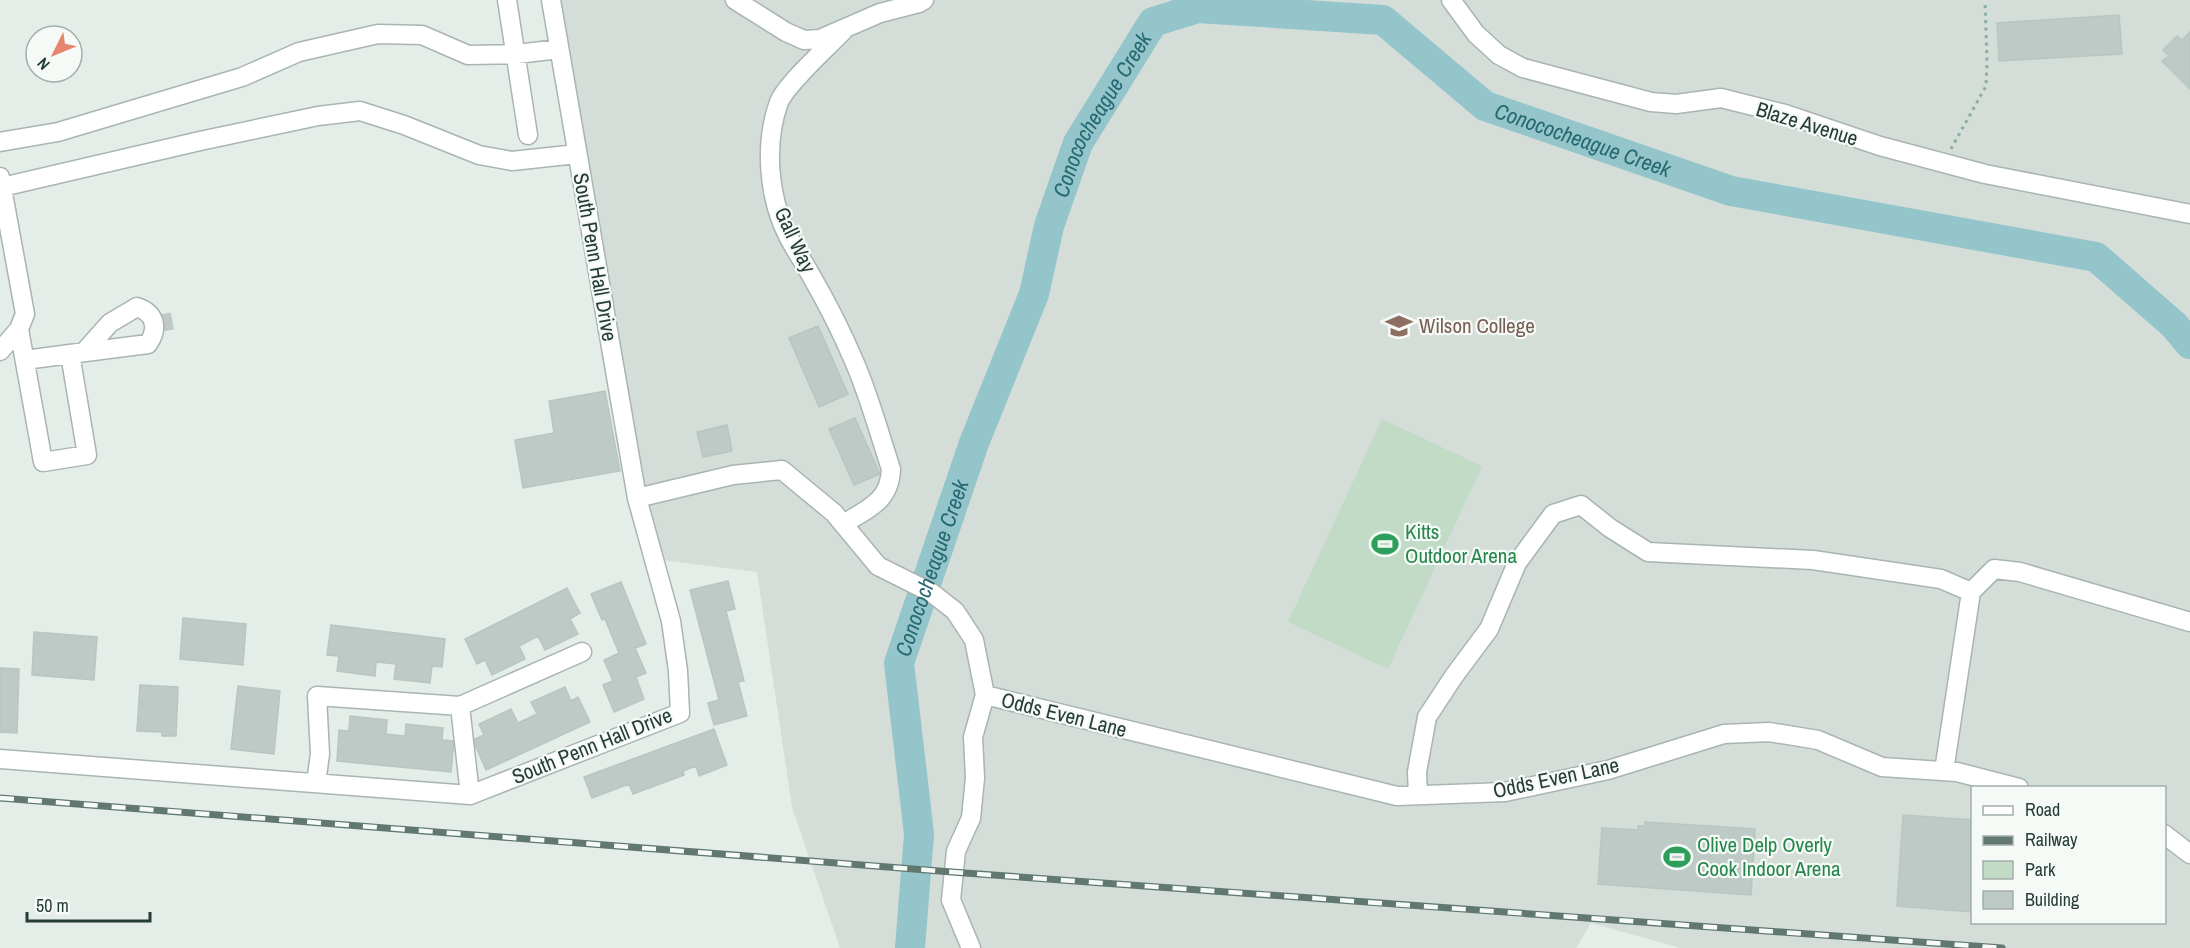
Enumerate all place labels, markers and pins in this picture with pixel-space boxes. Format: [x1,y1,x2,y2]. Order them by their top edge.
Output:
school or university icon: Wilson College [1384,311,1414,341]
place label: Wilson College [1419,311,1535,340]
place label: Kitts Outdoor Arena [1405,517,1517,570]
sports icon: Kitts Outdoor Arena [1370,529,1400,559]
place label: Olive Delp Overly Cook Indoor Arena [1697,830,1841,883]
sports icon: Olive Delp Overly Cook Indoor Arena [1662,842,1692,872]

